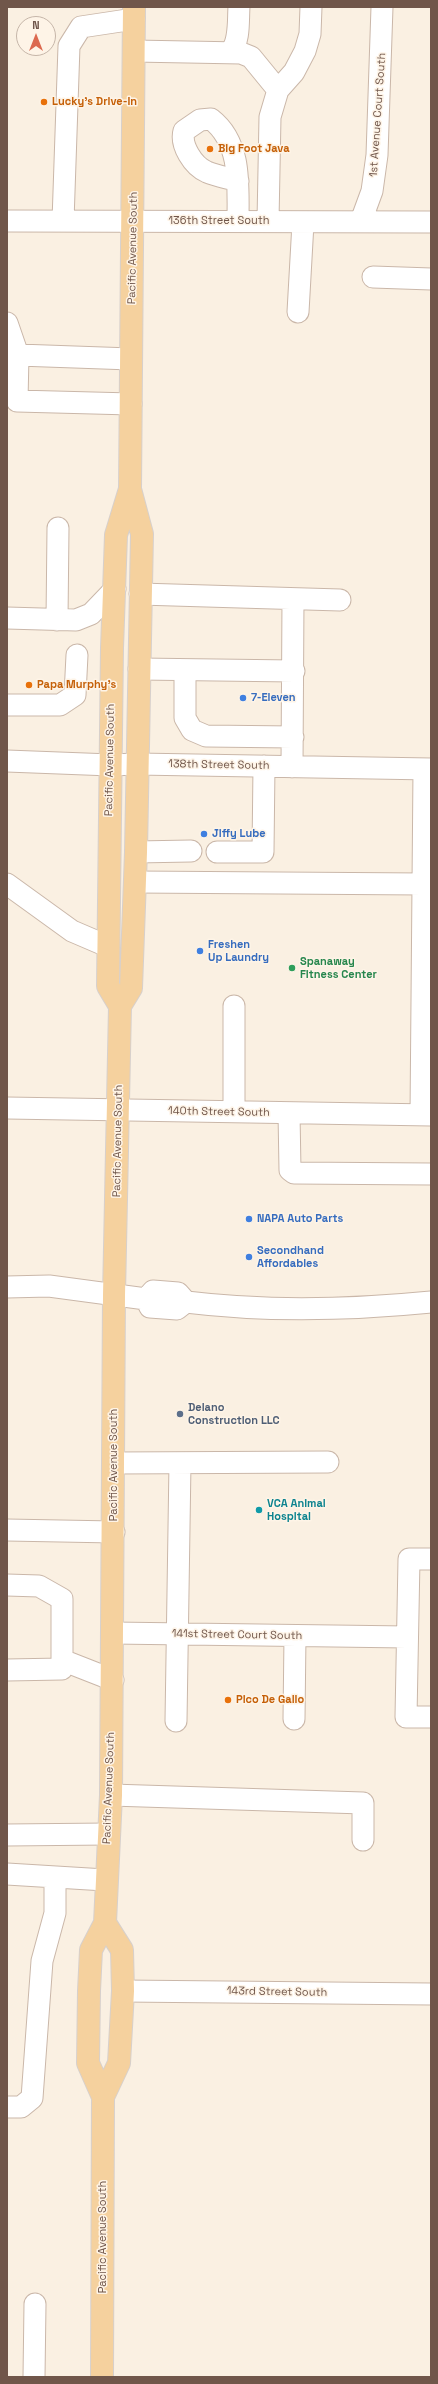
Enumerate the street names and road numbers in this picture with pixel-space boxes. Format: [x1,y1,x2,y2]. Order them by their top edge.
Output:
street label: 1st Avenue Court South [367,52,389,178]
street label: Pacific Avenue South [125,192,141,304]
street label: 136th Street South [168,214,270,228]
street label: Pacific Avenue South [102,704,118,816]
street label: 138th Street South [168,758,270,772]
street label: Pacific Avenue South [110,1085,126,1197]
street label: 140th Street South [168,1105,270,1119]
street label: Pacific Avenue South [107,1409,121,1521]
street label: 141st Street Court South [172,1627,302,1643]
street label: Pacific Avenue South [100,1732,118,1844]
street label: 143rd Street South [227,1985,327,1999]
street label: Pacific Avenue South [96,2181,110,2293]

